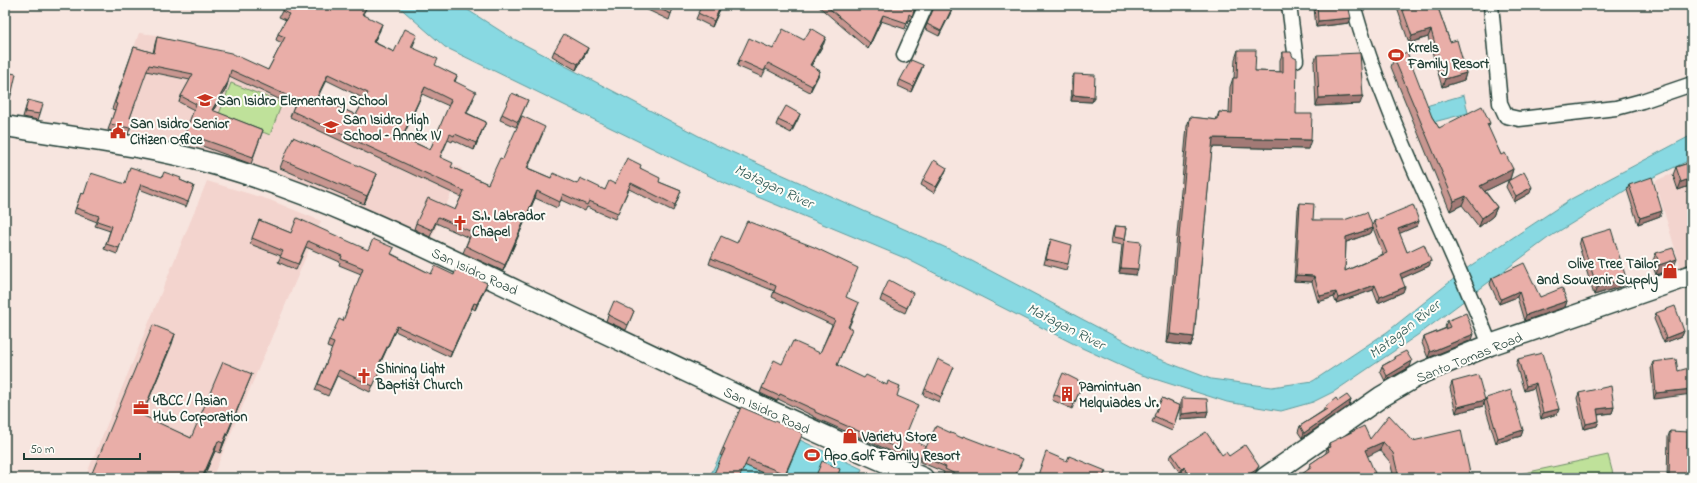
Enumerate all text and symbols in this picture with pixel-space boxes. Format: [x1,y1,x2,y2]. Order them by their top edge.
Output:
place label: Krrels Family Resort [1407,38,1489,77]
sports icon: Krrels Family Resort [1387,46,1405,64]
school or university icon: San Isidro Elementary School [196,91,214,109]
place label: San Isidro Elementary School [217,91,388,114]
place label: San Isidro High School – Annex IV [343,110,441,147]
place label: San Isidro Senior Citizen Office [130,114,230,151]
school or university icon: San Isidro High School – Annex IV [322,118,340,136]
public building icon: San Isidro Senior Citizen Office [109,122,127,140]
water label: Matagan River [730,159,819,217]
place label: S.I. Labrador Chapel [472,206,546,243]
church icon: S.I. Labrador Chapel [451,214,469,232]
street label: San Isidro Road [428,243,521,302]
place label: Olive Tree Tailor and Souvenir Supply [1537,254,1659,293]
shop icon: Olive Tree Tailor and Souvenir Supply [1661,262,1679,280]
water label: Matagan River [1364,294,1447,365]
water label: Matagan River [1022,298,1110,358]
street label: Santo Tomas Road [1413,327,1526,389]
place label: Shining Light Baptist Church [375,359,463,396]
church icon: Shining Light Baptist Church [355,367,373,385]
place label: Pamintuan Melquiades Jr. [1079,377,1159,414]
street label: San Isidro Road [720,382,813,441]
building icon: Pamintuan Melquiades Jr. [1058,385,1076,403]
place label: 4BCC / Asian Hub Corporation [152,391,248,428]
office icon: 4BCC / Asian Hub Corporation [132,399,150,417]
shop icon: Variety Store [841,427,859,445]
place label: Variety Store [861,427,938,450]
scale bar [24,435,140,461]
text: 50 m [30,441,54,459]
sports icon: Apo Golf Family Resort [803,446,821,464]
place label: Apo Golf Family Resort [824,446,960,469]

